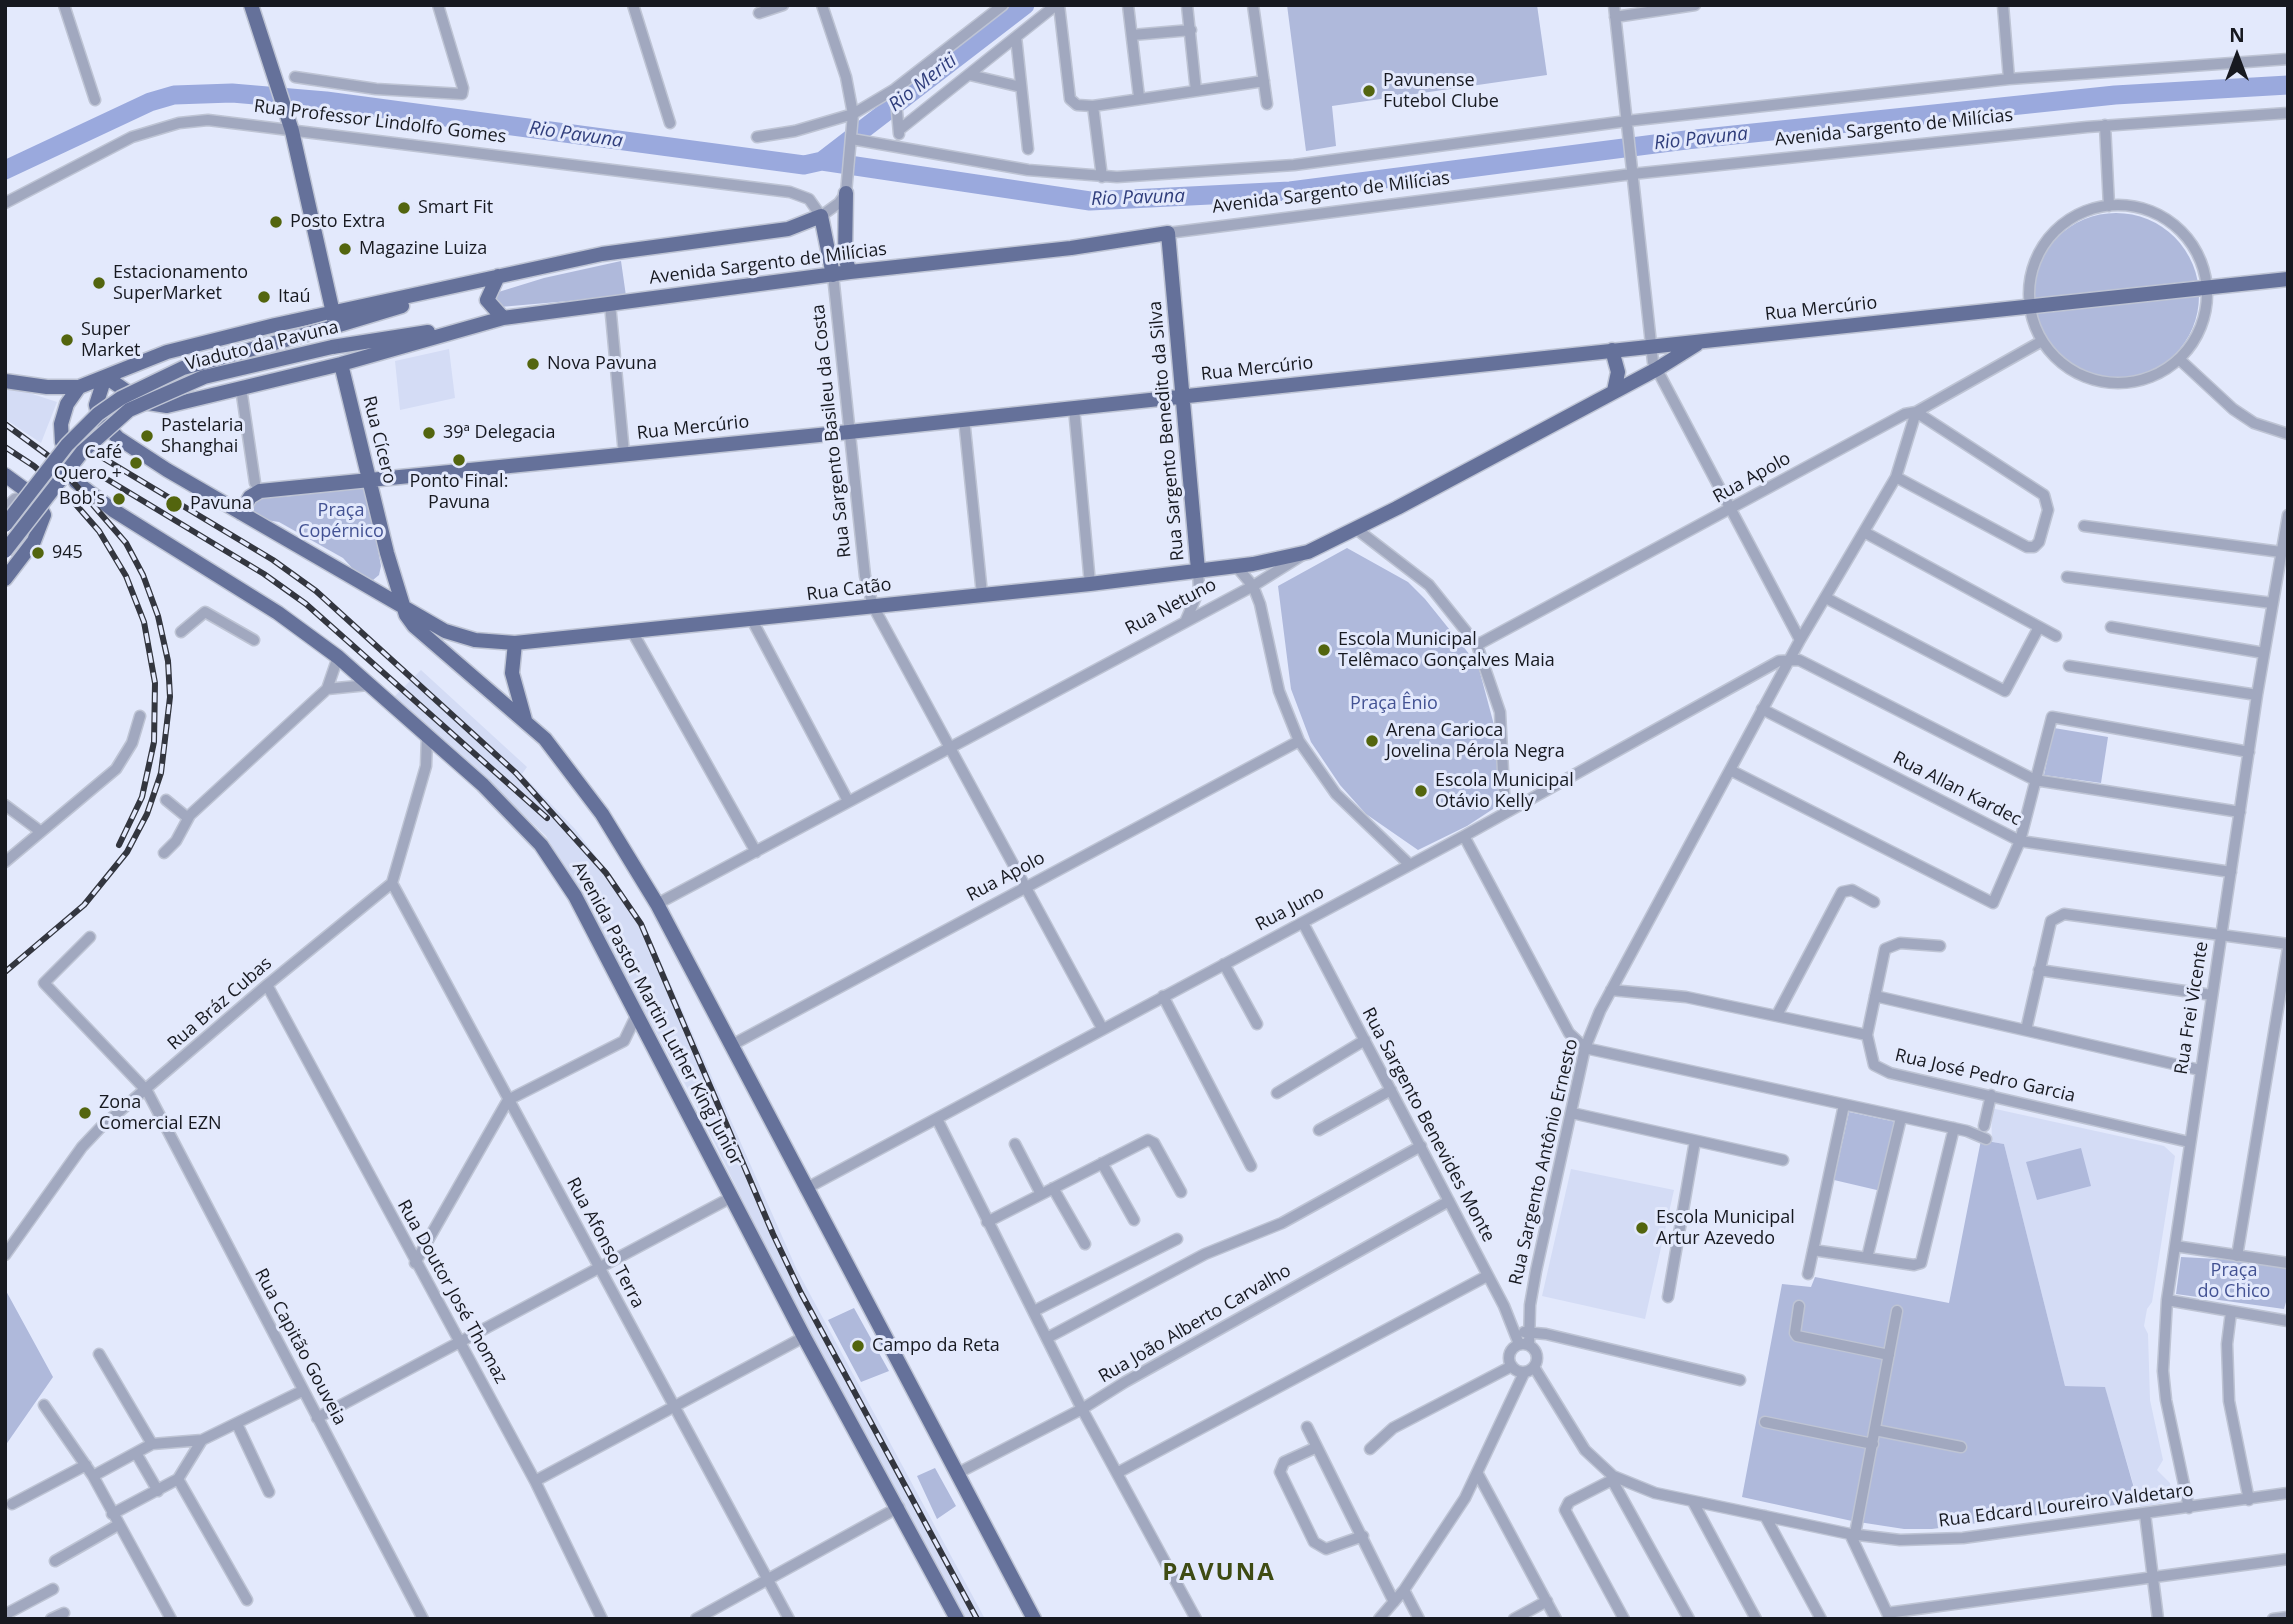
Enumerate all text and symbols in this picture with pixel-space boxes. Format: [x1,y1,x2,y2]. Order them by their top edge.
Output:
north arrow [2202,21,2272,91]
text: N [2229,22,2245,48]
water label: Rio Meriti [884,49,962,117]
place label: Pavunense Futebol Clube [1383,70,1499,112]
marker: Pavunense Futebol Clube [1361,83,1377,99]
street label: Rua Professor Lindolfo Gomes [253,96,507,148]
street label: Avenida Sargento de Milícias [1774,105,2014,151]
water label: Rio Pavuna [528,117,624,153]
water label: Rio Pavuna [1653,123,1749,155]
street label: Avenida Sargento de Milícias [1211,168,1451,218]
water label: Rio Pavuna [1091,185,1185,211]
place label: Smart Fit [418,197,493,219]
marker: Smart Fit [396,200,412,216]
place label: Posto Extra [290,211,385,233]
marker: Posto Extra [268,214,284,230]
place label: Magazine Luiza [359,238,487,260]
street label: Avenida Sargento de Milícias [648,239,888,289]
marker: Magazine Luiza [337,241,353,257]
place label: Estacionamento SuperMarket [113,262,248,304]
marker: Estacionamento SuperMarket [91,275,107,291]
place label: Itaú [278,286,310,308]
marker: Itaú [256,289,272,305]
street label: Rua Mercúrio [1764,292,1878,326]
street label: Rua Sargento Benedito da Silva [1145,300,1189,562]
street label: Rua Sargento Basileu da Costa [808,303,856,559]
street label: Viaduto da Pavuna [183,317,341,375]
place label: Super Market [81,319,141,362]
marker: Super Market [59,332,75,348]
street label: Rua Mercúrio [1200,352,1314,386]
place label: Nova Pavuna [547,353,657,375]
marker: Nova Pavuna [525,356,541,372]
street label: Rua Cícero [358,394,400,486]
street label: Rua Mercúrio [636,411,750,445]
place label: Pastelaria Shanghai [161,415,243,458]
place label: 39ª Delegacia [443,422,555,444]
marker: 39ª Delegacia [421,425,437,441]
marker: Pastelaria Shanghai [139,428,155,444]
place label: Café Quero + [54,442,122,484]
street label: Rua Apolo [1709,448,1795,508]
marker: Ponto Final: Pavuna [451,452,467,468]
marker: Café Quero + [128,455,144,471]
place label: Ponto Final: Pavuna [410,471,508,514]
place label: Bob's [59,488,105,510]
marker: Bob's [111,491,127,507]
place label: Pavuna [190,493,252,515]
marker: Pavuna [164,494,184,514]
park label: Praça Copérnico [298,500,384,542]
place label: 945 [52,542,83,564]
marker: 945 [30,545,46,561]
street label: Rua Catão [805,574,893,606]
street label: Rua Netuno [1122,574,1220,640]
place label: Escola Municipal Telêmaco Gonçalves Maia [1338,629,1555,672]
marker: Escola Municipal Telêmaco Gonçalves Maia [1316,642,1332,658]
park label: Praça Ênio [1350,693,1438,715]
place label: Arena Carioca Jovelina Pérola Negra [1386,720,1565,762]
marker: Arena Carioca Jovelina Pérola Negra [1364,733,1380,749]
street label: Rua Allan Kardec [1889,747,2025,831]
place label: Escola Municipal Otávio Kelly [1435,770,1574,812]
marker: Escola Municipal Otávio Kelly [1413,783,1429,799]
street label: Rua Apolo [963,847,1049,907]
street label: Avenida Pastor Martin Luther King Junior [567,858,747,1170]
street label: Rua Juno [1252,882,1328,936]
street label: Rua Frei Vicente [2171,940,2213,1076]
street label: Rua Bráz Cubas [164,953,276,1055]
street label: Rua Sargento Benevides Monte [1357,1004,1499,1246]
street label: Rua Sargento Antônio Ernesto [1505,1037,1583,1287]
street label: Rua José Pedro Garcia [1893,1045,2077,1107]
place label: Zona Comercial EZN [99,1092,222,1134]
marker: Zona Comercial EZN [77,1105,93,1121]
street label: Rua Afonso Terra [561,1174,649,1312]
street label: Rua Doutor José Thomaz [392,1196,512,1388]
place label: Escola Municipal Artur Azevedo [1656,1207,1795,1250]
marker: Escola Municipal Artur Azevedo [1634,1220,1650,1236]
street label: Rua João Alberto Carvalho [1095,1260,1295,1388]
park label: Praça do Chico [2198,1260,2270,1302]
street label: Rua Capitão Gouveia [250,1265,350,1429]
place label: Campo da Reta [872,1335,1000,1357]
marker: Campo da Reta [850,1338,866,1354]
street label: Rua Edcard Loureiro Valdetaro [1937,1480,2195,1532]
district label: PAVUNA [1163,1559,1275,1587]

